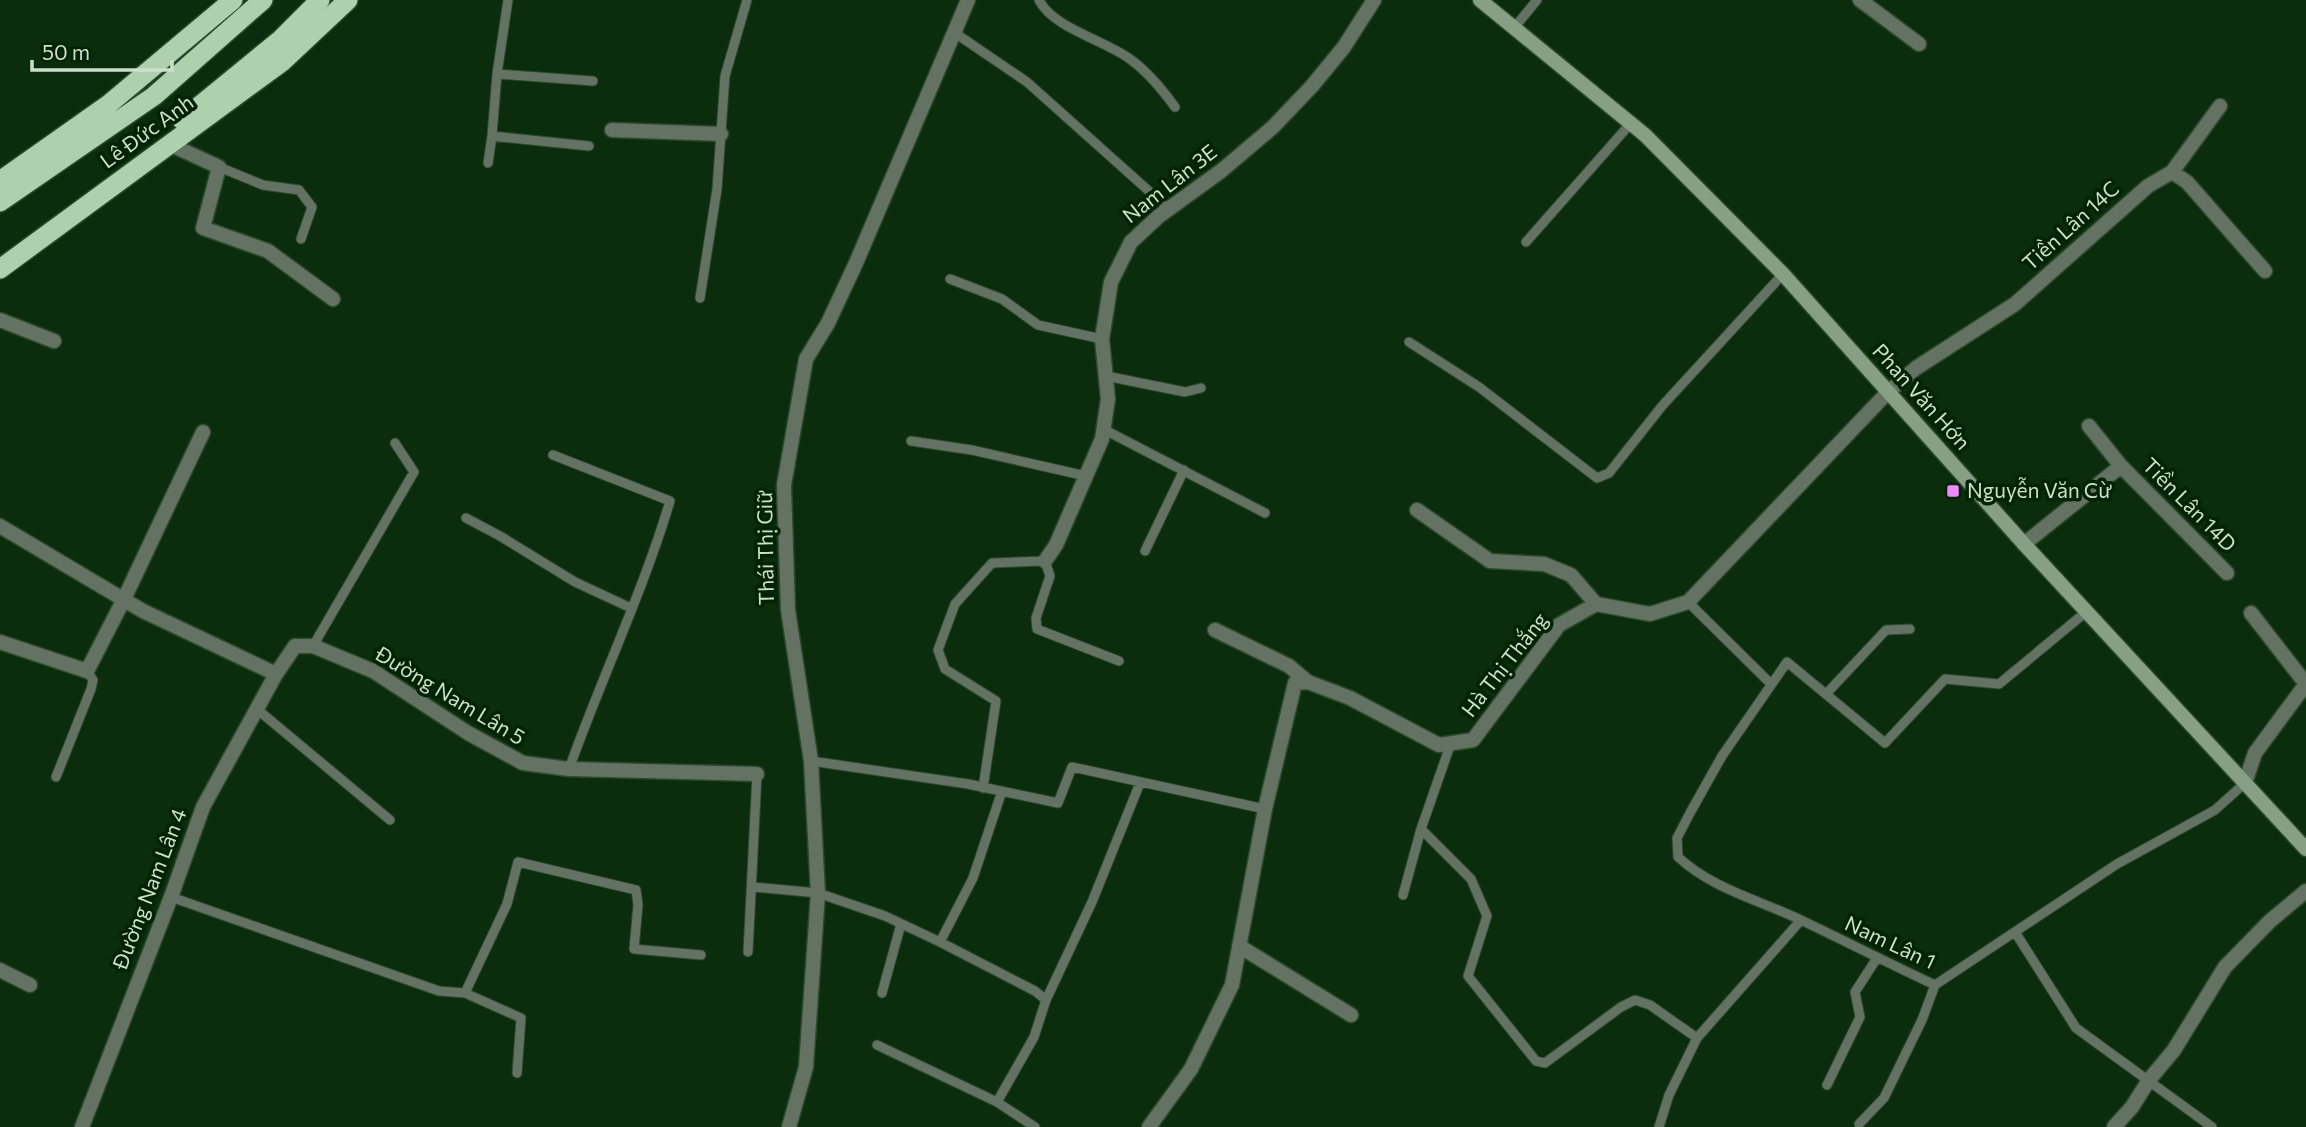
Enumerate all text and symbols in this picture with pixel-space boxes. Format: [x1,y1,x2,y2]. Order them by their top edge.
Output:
scale bar [32,28,172,72]
text: 50 m [42,39,90,64]
street label: Lê Đức Anh [95,89,197,173]
street label: Nam Lân 3E [1117,138,1221,227]
street label: Tiền Lân 14C [2017,175,2123,275]
street label: Phan Văn Hớn [1868,338,1976,454]
street label: Tiền Lân 14D [2138,452,2242,556]
place label: Nguyễn Văn Cừ [1967,476,2112,502]
marker: Nguyễn Văn Cừ [1945,483,1961,499]
street label: Thái Thị Giữ [751,490,778,606]
street label: Hà Thị Thắng [1455,607,1552,721]
street label: Đường Nam Lân 5 [371,640,530,749]
street label: Đường Nam Lân 4 [106,804,191,973]
street label: Nam Lân 1 [1841,910,1940,973]

